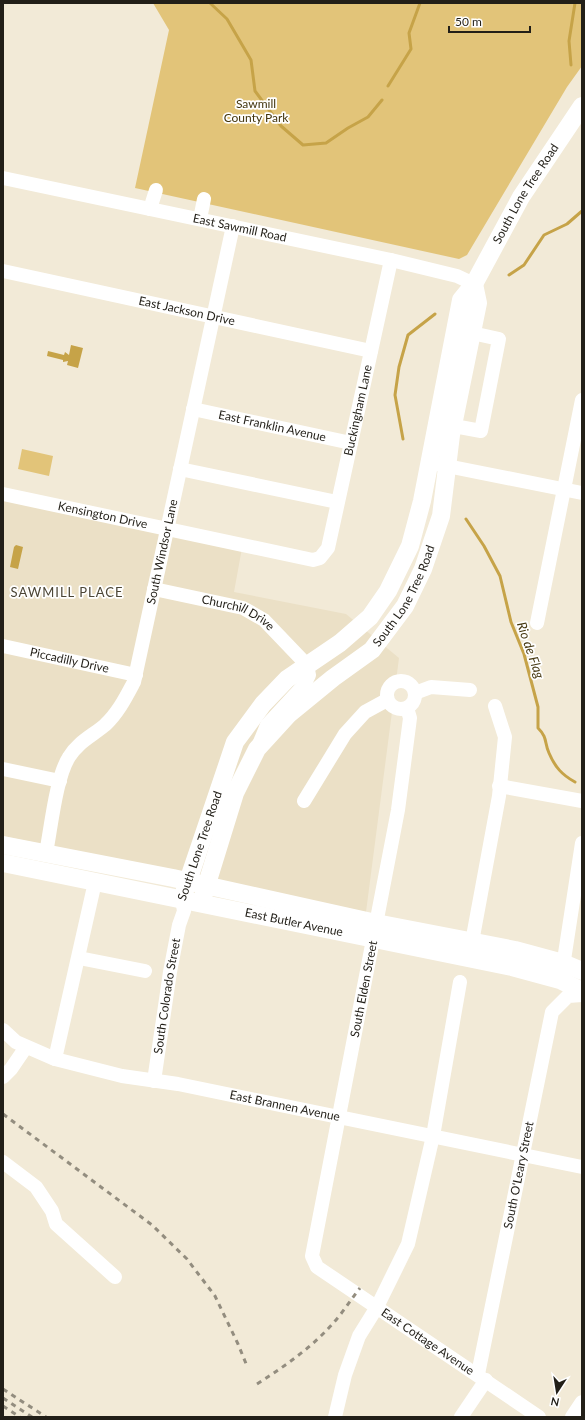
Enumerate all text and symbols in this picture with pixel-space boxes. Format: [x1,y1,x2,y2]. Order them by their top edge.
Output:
scale bar [449,8,530,34]
text: 50 m [455,14,482,29]
park label: Sawmill County Park [224,96,289,125]
street label: South Lone Tree Road [489,141,562,246]
street label: East Sawmill Road [192,210,288,245]
street label: East Jackson Drive [137,293,236,328]
street label: Buckingham Lane [340,363,375,457]
street label: East Franklin Avenue [217,407,327,444]
street label: Kensington Drive [57,498,149,532]
street label: South Windsor Lane [143,498,180,606]
street label: South Lone Tree Road [369,543,438,649]
district label: SAWMILL PLACE [11,584,123,600]
street label: Churchill Drive [200,591,278,633]
water label: Rio de Flag [514,619,548,681]
street label: Piccadilly Drive [29,644,110,676]
street label: South Lone Tree Road [174,789,225,903]
street label: East Butler Avenue [244,905,345,939]
street label: South Colorado Street [150,936,183,1055]
street label: South Elden Street [347,939,380,1039]
street label: East Brannen Avenue [228,1087,341,1124]
street label: South O'Leary Street [500,1119,537,1230]
street label: East Cottage Avenue [378,1305,477,1378]
north arrow [537,1372,577,1412]
text: N [549,1395,560,1410]

